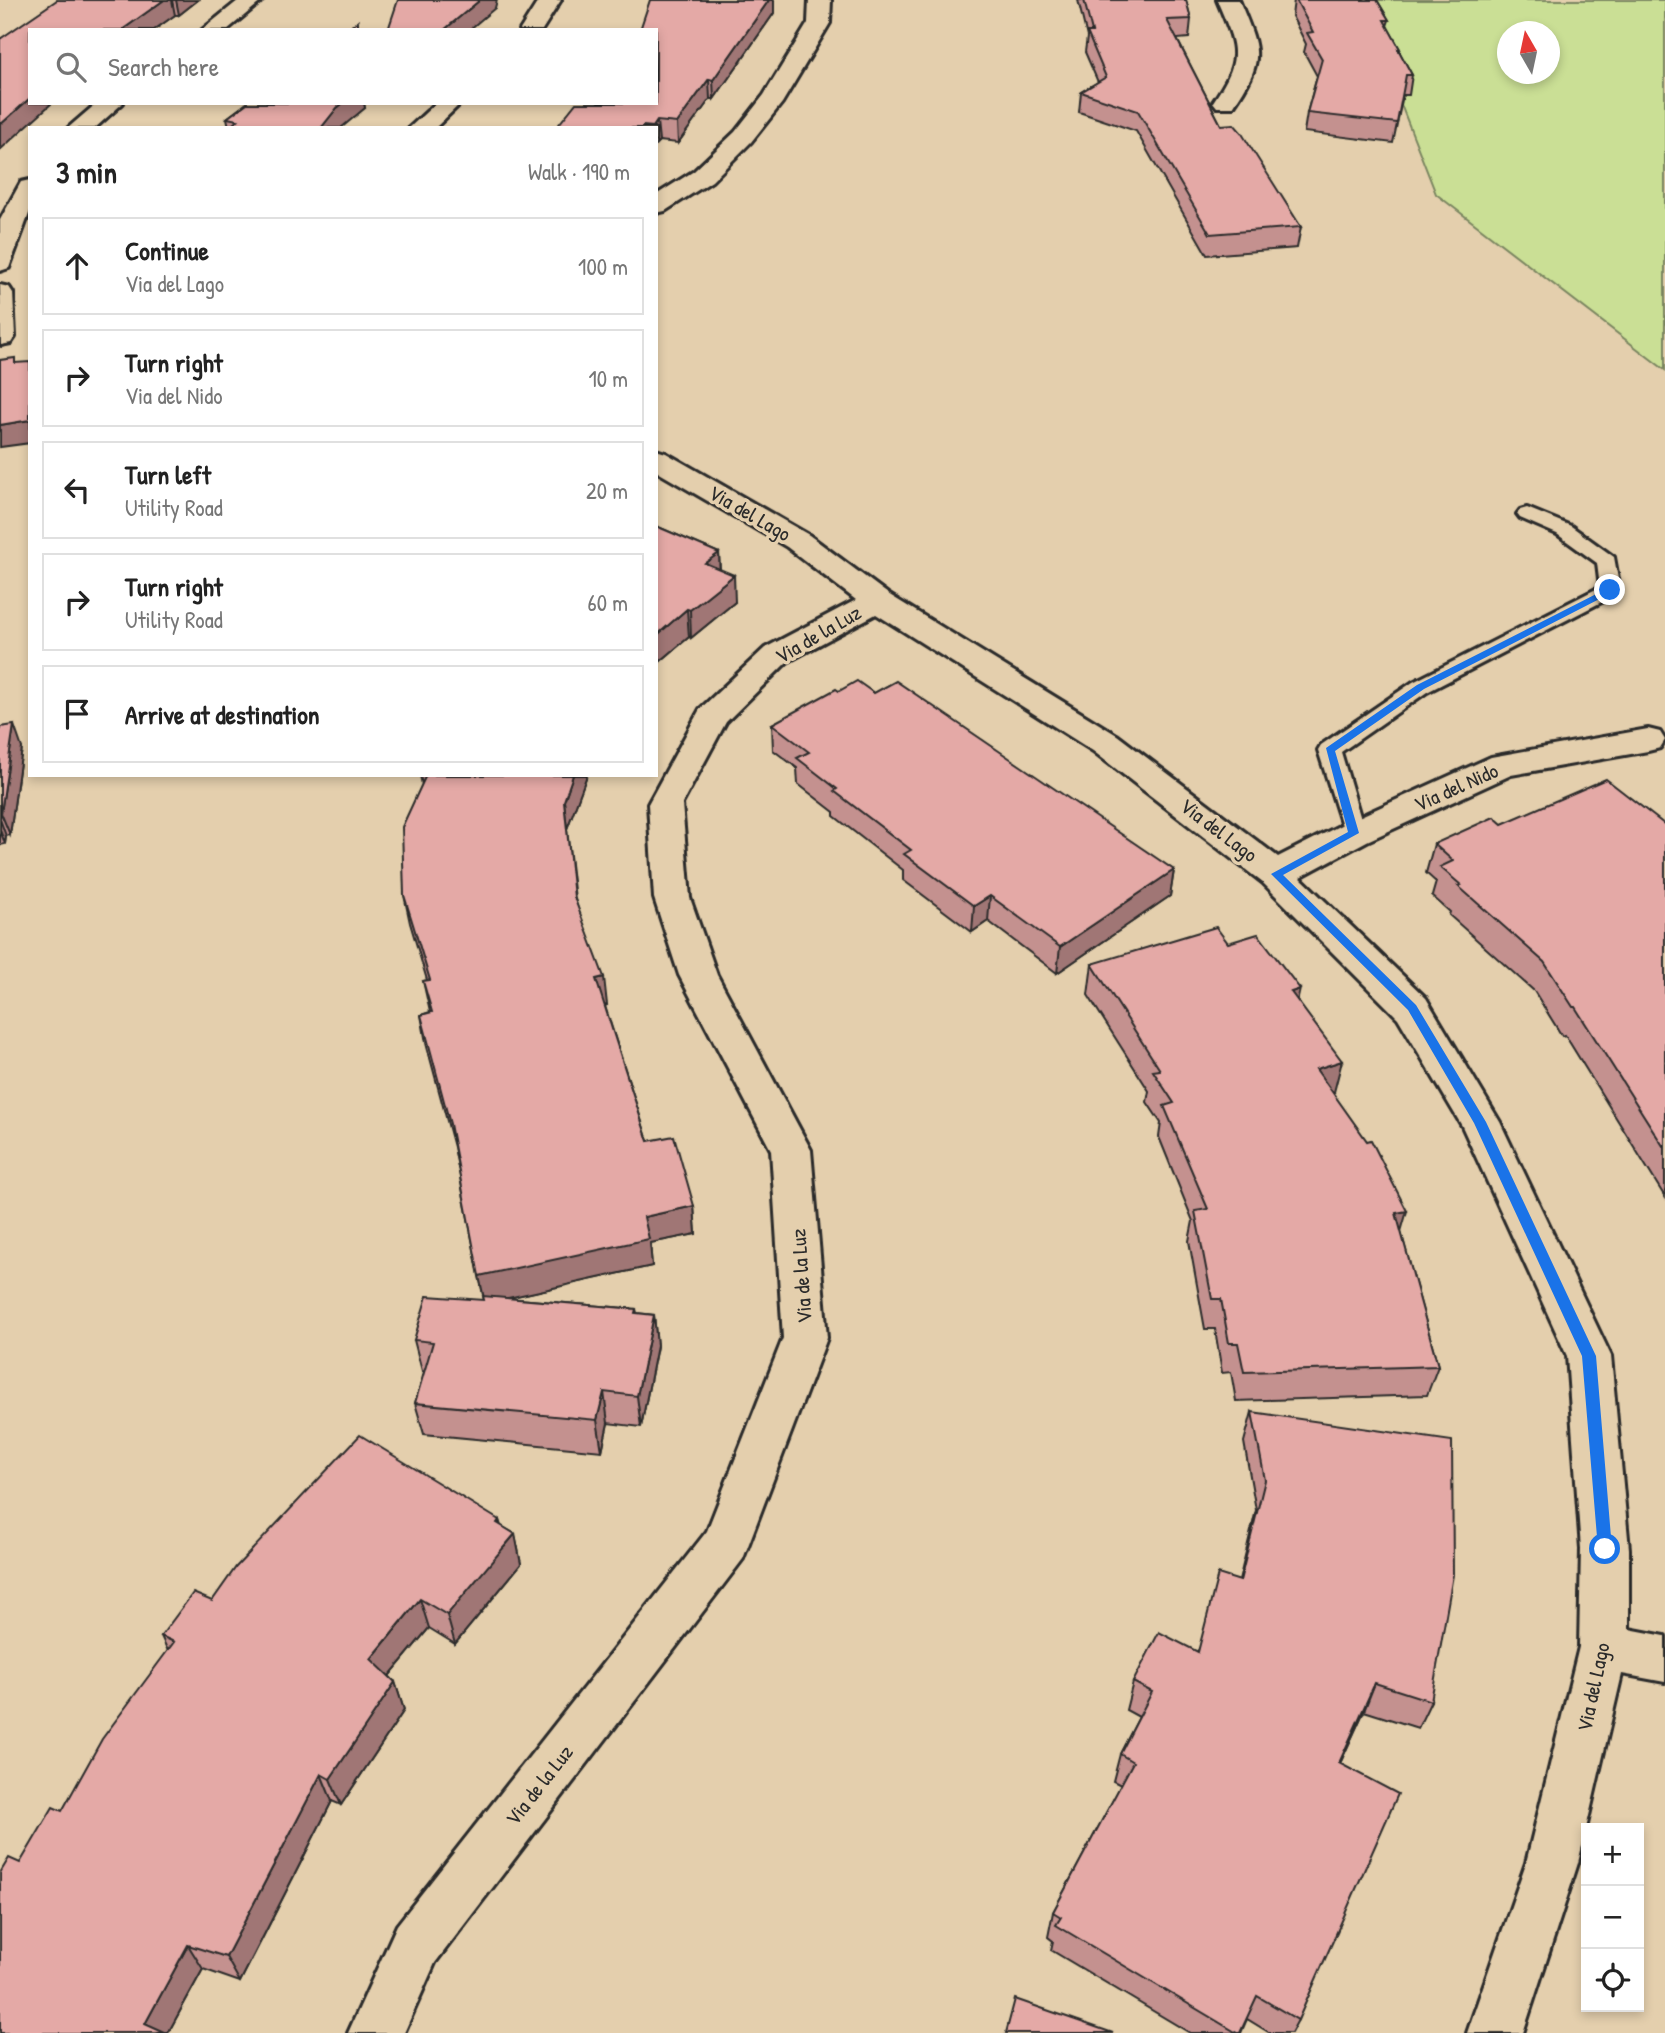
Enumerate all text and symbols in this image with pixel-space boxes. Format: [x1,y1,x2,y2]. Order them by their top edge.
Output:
north arrow [1497,21,1560,84]
search box [28,28,658,105]
icon: search [52,48,90,86]
text: Search here [108,49,219,84]
text: 3 min [56,152,117,192]
text: Walk · 190 m [528,156,630,187]
text: Continue [125,233,209,268]
icon: ahead [58,247,96,285]
text: 100 m [578,251,628,282]
text: Via del Lago [125,268,224,299]
text: Turn right [125,345,223,380]
icon: right [58,359,96,397]
text: 10 m [588,363,628,394]
text: Via del Nido [125,380,223,411]
text: Turn left [125,457,211,492]
icon: left [58,471,96,509]
text: 20 m [586,475,628,506]
street label: Via del Lago [704,478,796,548]
text: Utility Road [125,492,223,523]
text: Turn right [125,569,223,604]
route end [1594,574,1625,605]
icon: right [58,583,96,621]
text: 60 m [588,587,628,618]
street label: Via de la Luz [770,598,866,670]
text: Utility Road [125,604,223,635]
icon: arrive [58,695,96,733]
text: Arrive at destination [125,697,320,732]
street label: Via del Nido [1409,756,1503,818]
street label: Via del Lago [1174,791,1264,869]
street label: Via de la Luz [783,1228,819,1324]
route start [1589,1533,1620,1564]
street label: Via del Lago [1569,1640,1617,1734]
street label: Via de la Luz [498,1739,580,1831]
map controls [1581,1823,1644,2012]
button: + [1581,1823,1644,1886]
button: − [1581,1886,1644,1949]
button: locate [1581,1949,1644,2012]

